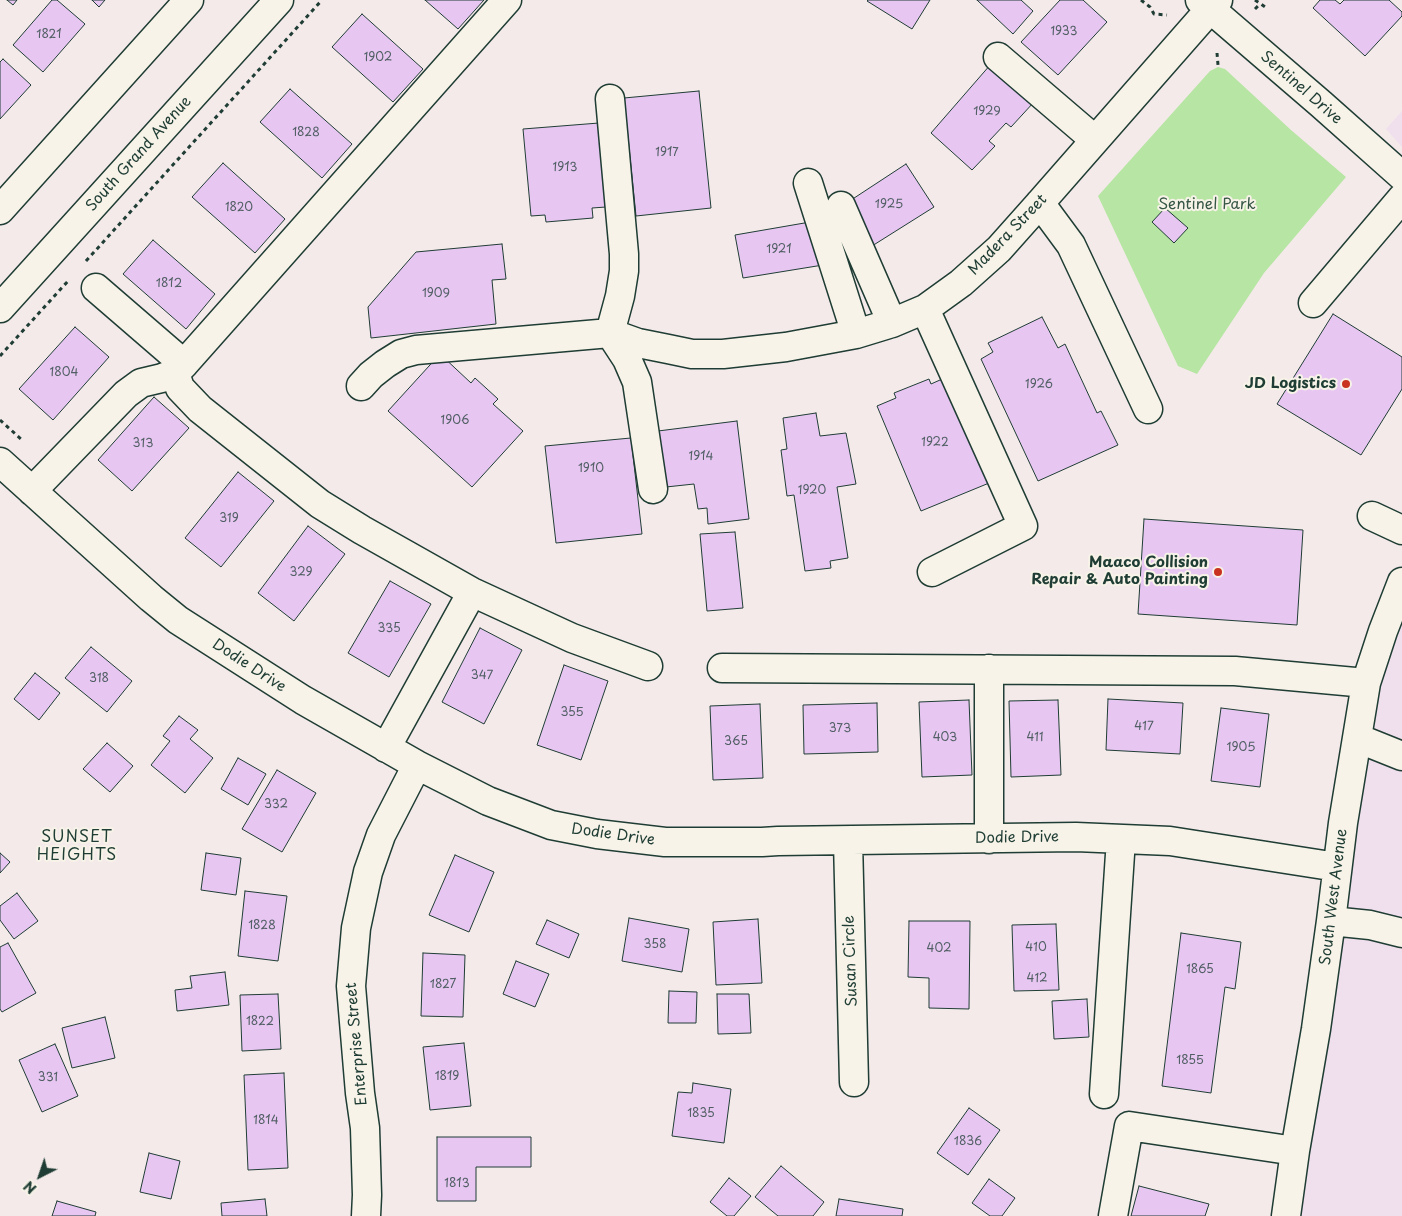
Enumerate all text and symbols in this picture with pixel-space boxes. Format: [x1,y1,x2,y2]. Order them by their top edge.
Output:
house number: 1933 [1050,25,1078,39]
house number: 1821 [36,28,62,42]
street label: Sentinel Drive [1257,48,1345,128]
house number: 1902 [364,51,392,65]
street label: South Grand Avenue [83,93,195,215]
house number: 1929 [973,105,1001,119]
house number: 1828 [292,126,320,140]
house number: 1917 [655,146,679,160]
house number: 1913 [552,161,578,175]
street label: Madera Street [965,191,1051,279]
park label: Sentinel Park [1158,196,1256,214]
house number: 1925 [875,198,903,212]
house number: 1820 [225,201,253,215]
house number: 1921 [766,243,792,257]
house number: 1812 [156,277,182,291]
house number: 1909 [422,287,450,301]
house number: 1804 [50,366,78,380]
place label: JD Logistics [1245,375,1336,393]
house number: 1926 [1025,378,1053,392]
marker: JD Logistics [1340,378,1352,390]
house number: 1906 [441,414,469,428]
house number: 1922 [921,436,949,450]
house number: 313 [133,437,153,451]
house number: 1914 [688,450,714,464]
house number: 1910 [578,462,604,476]
house number: 1920 [798,484,826,498]
house number: 319 [219,512,239,526]
place label: Maaco Collision Repair & Auto Painting [1031,554,1208,589]
house number: 329 [290,566,312,580]
marker: Maaco Collision Repair & Auto Painting [1212,566,1224,578]
house number: 335 [377,622,401,636]
street label: Dodie Drive [209,636,289,696]
house number: 347 [471,669,493,683]
house number: 318 [89,672,109,686]
house number: 355 [560,706,584,720]
house number: 417 [1134,720,1154,734]
house number: 373 [829,722,851,736]
house number: 403 [933,731,957,745]
house number: 411 [1026,731,1044,745]
house number: 365 [724,735,748,749]
house number: 1905 [1227,741,1255,755]
house number: 332 [264,798,288,812]
street label: Dodie Drive [570,820,656,850]
district label: SUNSET HEIGHTS [36,828,118,866]
street label: Dodie Drive [975,828,1059,848]
street label: South West Avenue [1317,828,1351,966]
street label: Susan Circle [840,915,862,1007]
house number: 1828 [248,919,276,933]
house number: 358 [644,938,666,952]
house number: 410 [1025,941,1047,955]
house number: 402 [927,942,951,956]
house number: 1865 [1186,963,1214,977]
house number: 412 [1026,972,1048,986]
house number: 1827 [430,978,456,992]
street label: Enterprise Street [343,982,371,1106]
house number: 1822 [246,1015,274,1029]
house number: 1855 [1176,1054,1204,1068]
house number: 1819 [435,1070,459,1084]
house number: 331 [38,1071,58,1085]
house number: 1835 [687,1107,715,1121]
house number: 1814 [253,1114,279,1128]
house number: 1836 [954,1135,982,1149]
north arrow [15,1151,65,1201]
text: N [19,1176,41,1199]
house number: 1813 [444,1177,470,1191]

